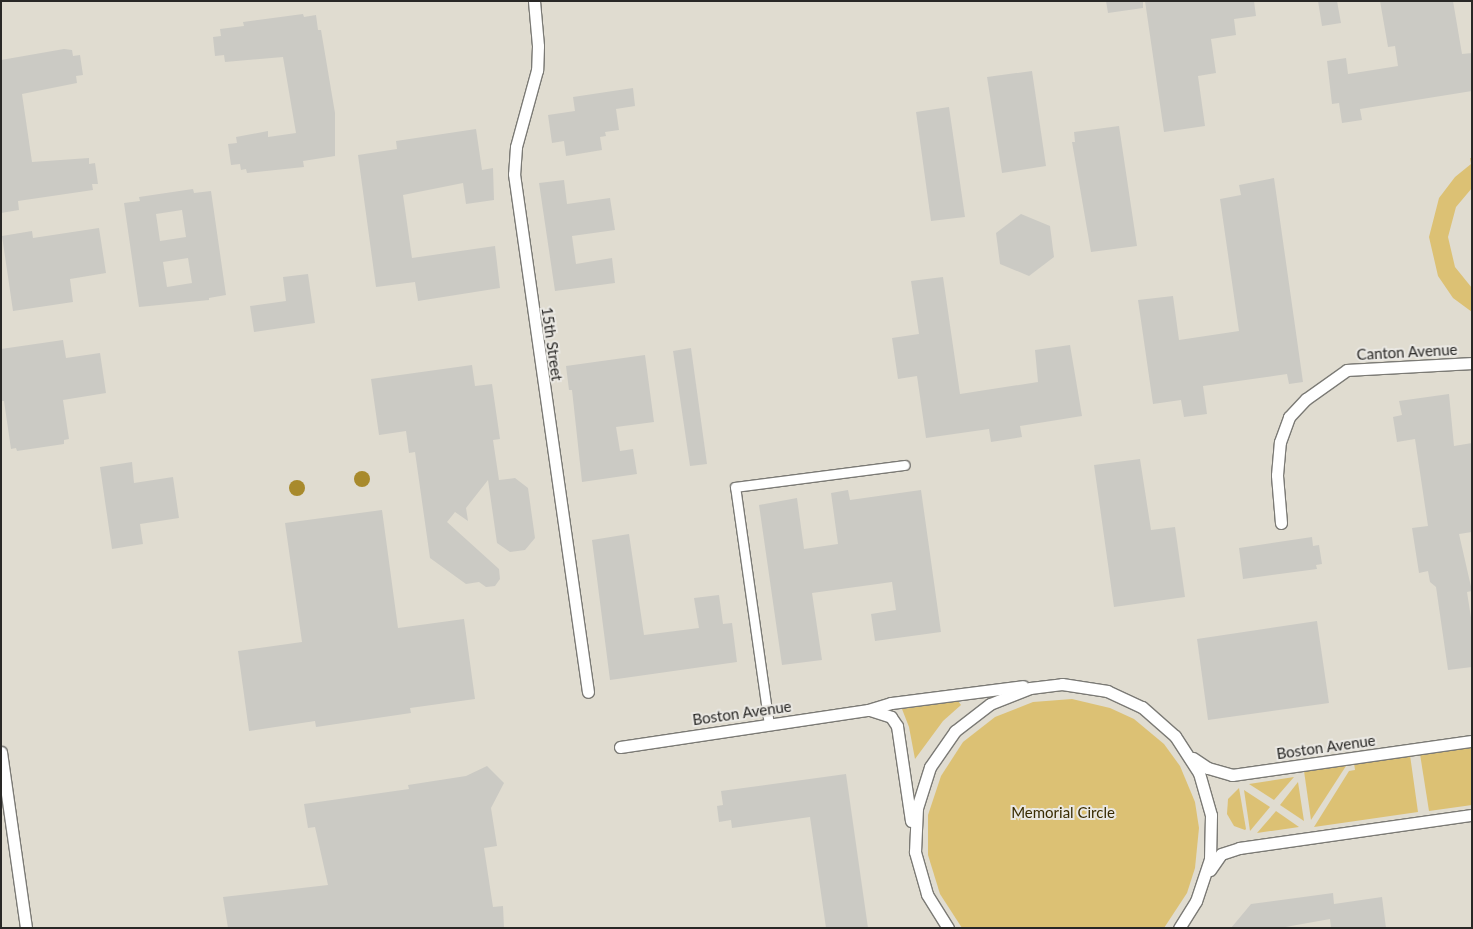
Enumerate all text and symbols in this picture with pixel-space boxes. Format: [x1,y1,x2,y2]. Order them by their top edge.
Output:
street label: 15th Street [538,306,566,382]
street label: Canton Avenue [1356,340,1458,364]
street label: Boston Avenue [691,697,793,729]
street label: Boston Avenue [1275,731,1377,763]
park label: Memorial Circle [1011,804,1115,822]

